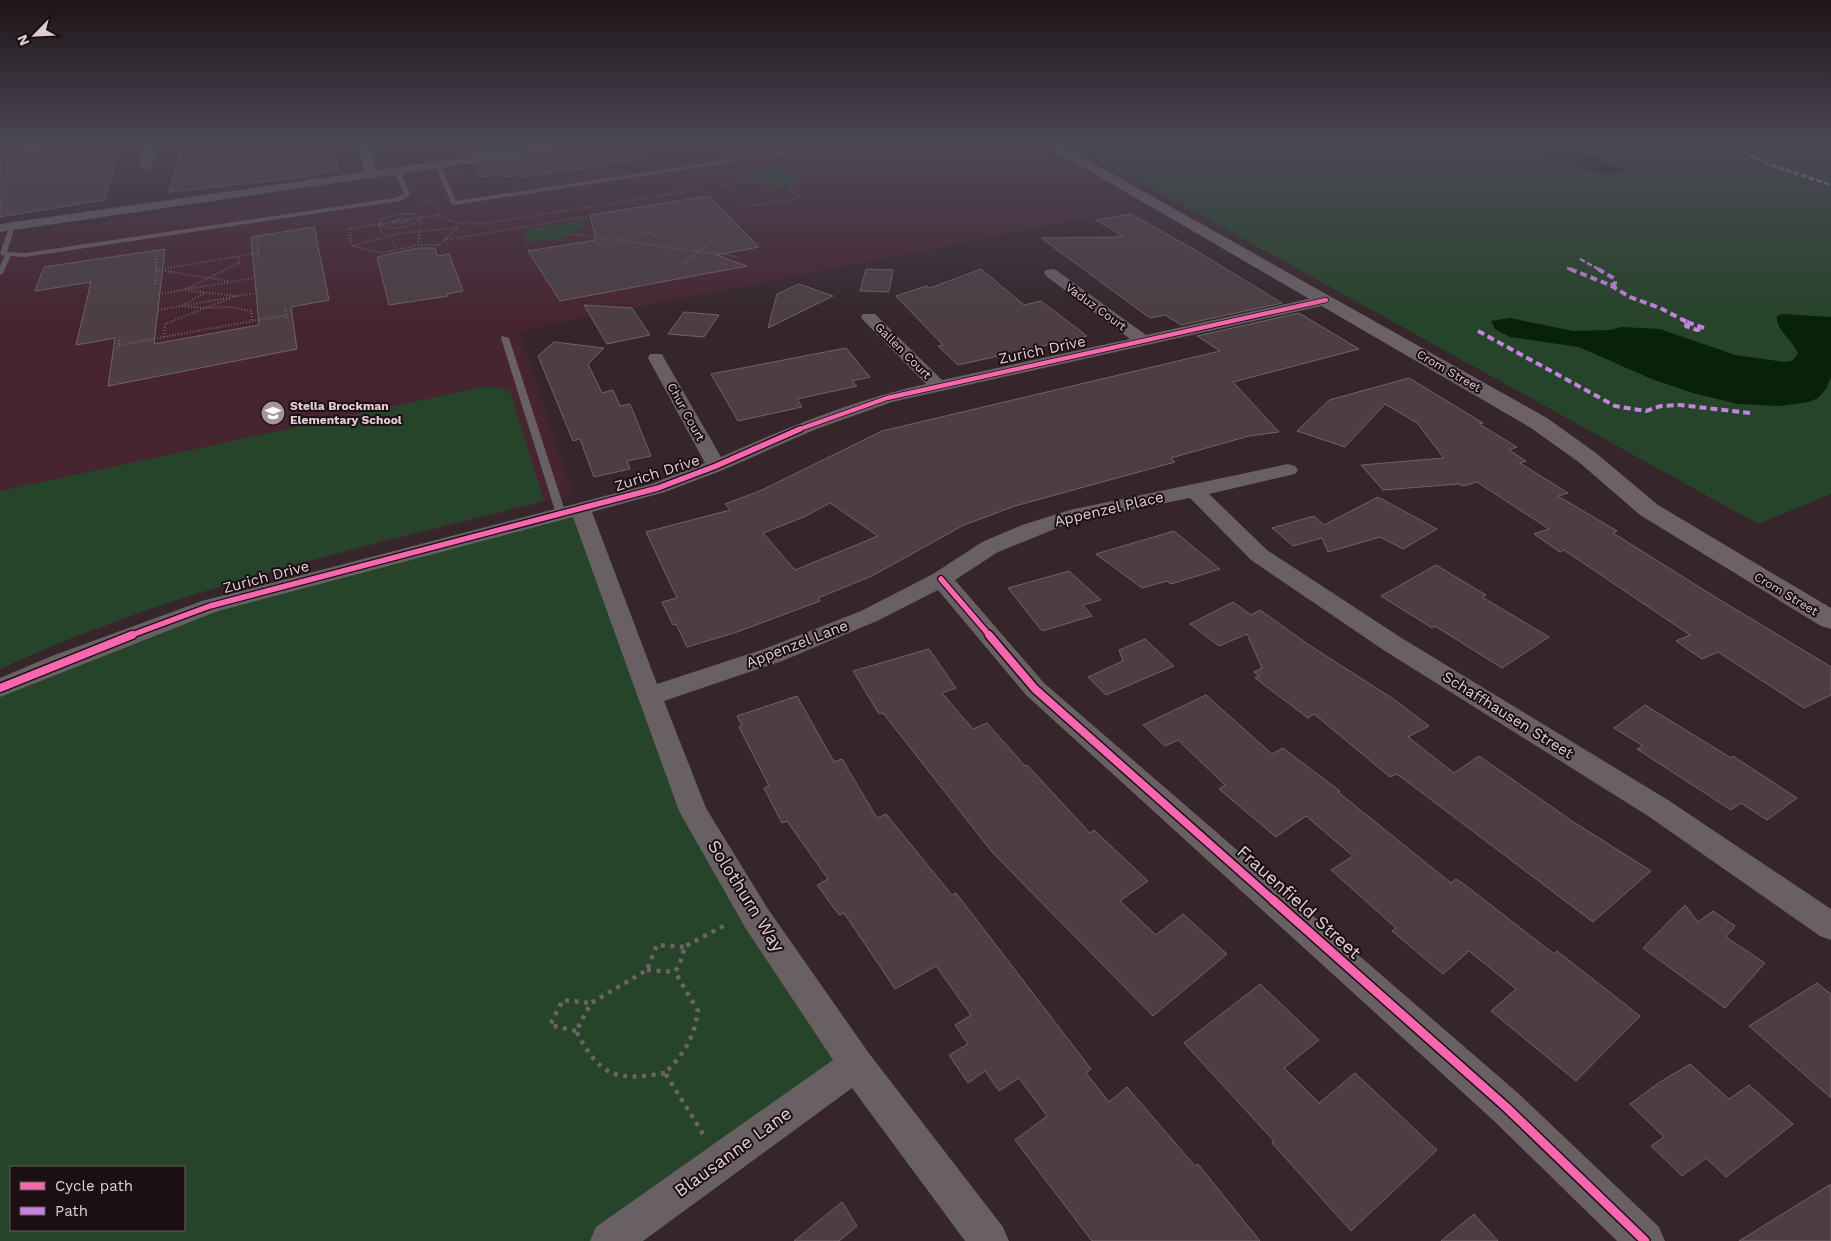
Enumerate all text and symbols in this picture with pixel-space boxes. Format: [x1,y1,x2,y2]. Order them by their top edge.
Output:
north arrow [10,10,60,60]
text: N [14,32,33,48]
street label: Vaduz Court [1063,280,1129,334]
street label: Gallen Court [872,320,934,382]
street label: Zurich Drive [997,332,1087,368]
street label: Crom Street [1414,347,1484,395]
street label: Chur Court [664,381,708,443]
place label: Stella Brockman Elementary School [290,399,402,427]
school or university icon: Stella Brockman Elementary School [260,400,286,426]
street label: Zurich Drive [612,451,702,495]
street label: Appenzel Place [1053,488,1165,530]
street label: Zurich Drive [221,557,311,597]
street label: Crom Street [1752,570,1820,618]
street label: Appenzel Lane [743,616,851,672]
street label: Schaffhausen Street [1439,667,1577,763]
street label: Solothurn Way [704,836,790,956]
street label: Frauenfield Street [1233,840,1366,963]
street label: Blausanne Lane [670,1102,795,1201]
legend [10,1166,185,1231]
text: Cycle path [55,1177,133,1195]
text: Path [55,1202,88,1220]

